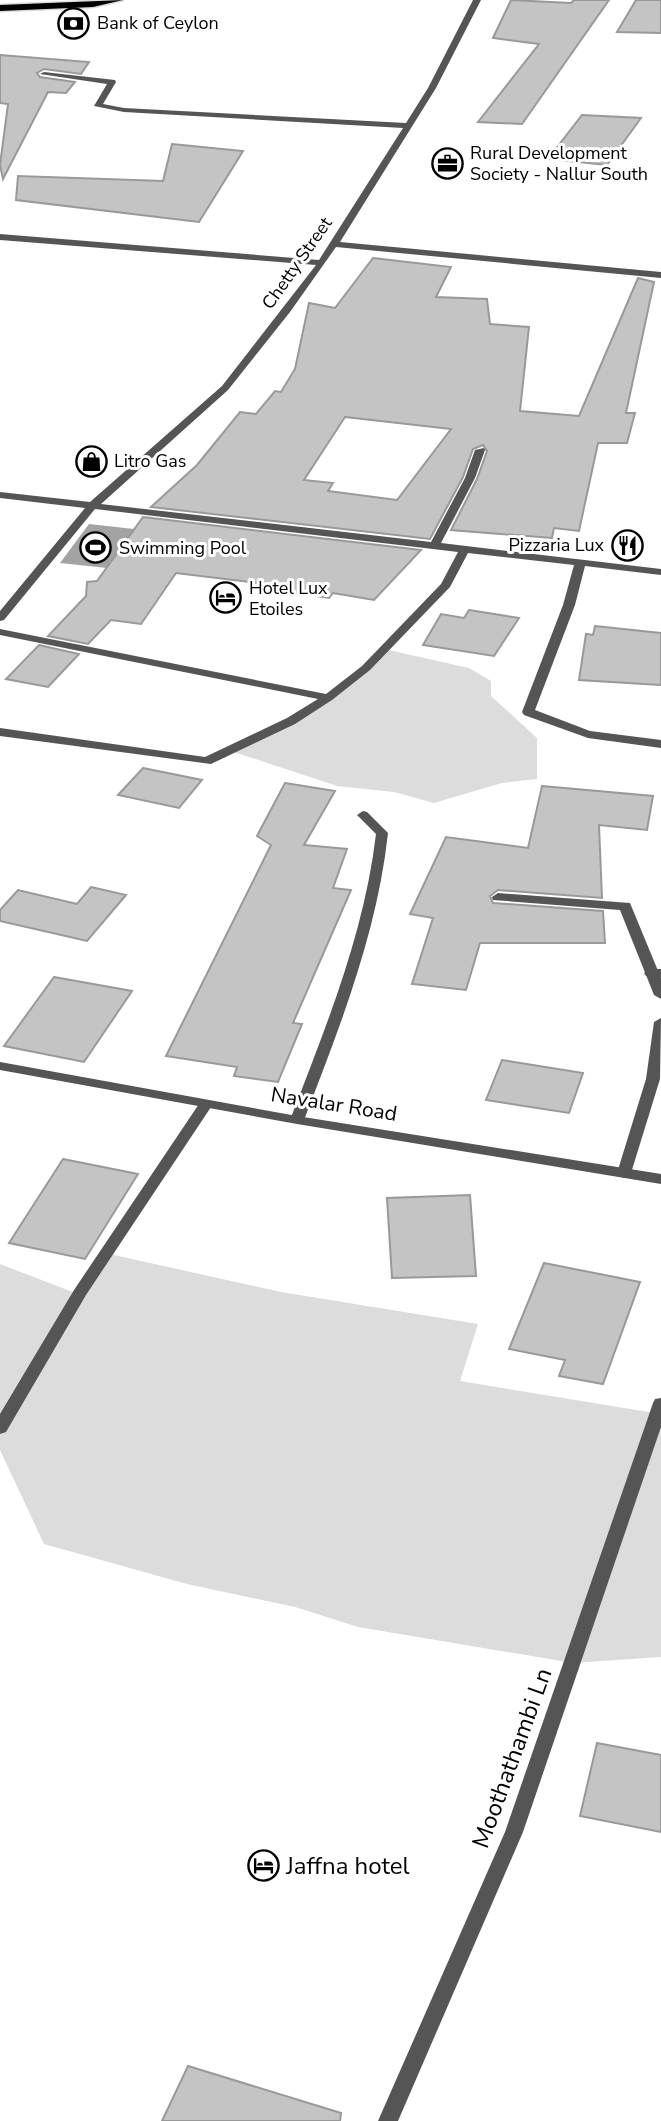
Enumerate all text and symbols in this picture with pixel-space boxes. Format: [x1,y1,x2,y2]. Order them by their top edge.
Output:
bank icon: Bank of Ceylon [57,6,91,40]
place label: Bank of Ceylon [97,11,219,35]
place label: Rural Development Society - Nallur South [470,141,648,186]
office icon: Rural Development Society - Nallur South [430,146,464,180]
street label: Chetty Street [256,212,338,314]
shop icon: Litro Gas [74,444,108,478]
place label: Litro Gas [114,449,186,473]
restaurant icon: Pizzaria Lux [610,528,644,562]
sports icon: Swimming Pool [79,531,113,565]
place label: Pizzaria Lux [508,533,605,557]
place label: Swimming Pool [119,536,247,560]
place label: Hotel Lux Etoiles [249,576,328,621]
hotel icon: Hotel Lux Etoiles [209,581,243,615]
street label: Navalar Road [269,1080,399,1128]
street label: Moothathambi Ln [465,1663,559,1853]
hotel icon: Jaffna hotel [246,1849,280,1883]
place label: Jaffna hotel [285,1850,410,1882]

